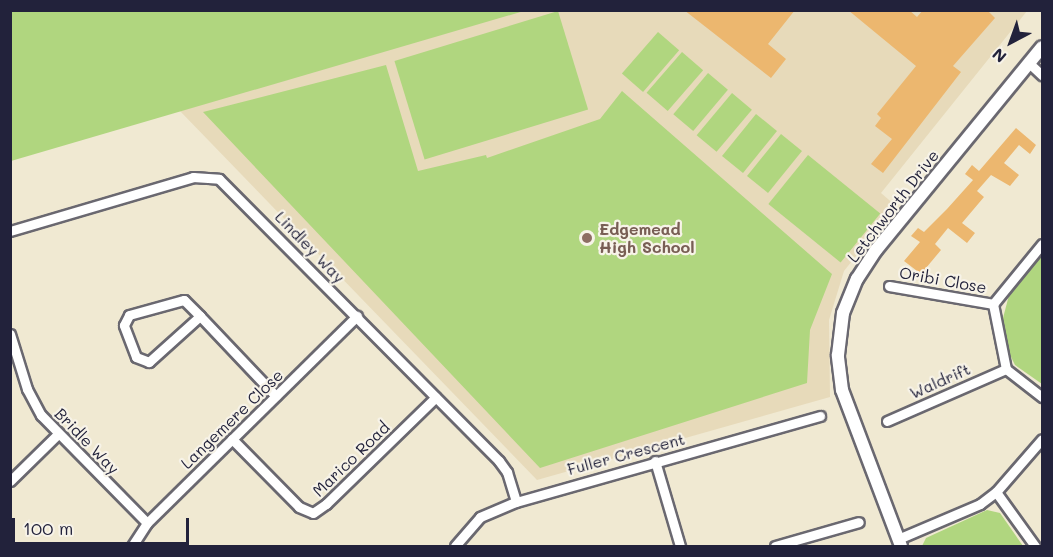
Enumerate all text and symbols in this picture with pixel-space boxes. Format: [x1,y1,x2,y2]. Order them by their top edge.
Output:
north arrow [981,12,1041,72]
text: N [987,44,1010,68]
street label: Letchworth Drive [843,146,943,266]
street label: Lindley Way [271,207,349,287]
place label: Edgemead High School [599,219,695,257]
marker: Edgemead High School [580,231,594,245]
street label: Oribi Close [898,263,988,297]
street label: Waldrift [907,359,973,403]
street label: Langemere Close [177,365,287,473]
street label: Bridle Way [51,404,123,478]
street label: Marico Road [309,418,393,500]
street label: Fuller Crescent [565,429,687,479]
scale bar [15,506,192,544]
text: 100 m [23,516,73,540]

